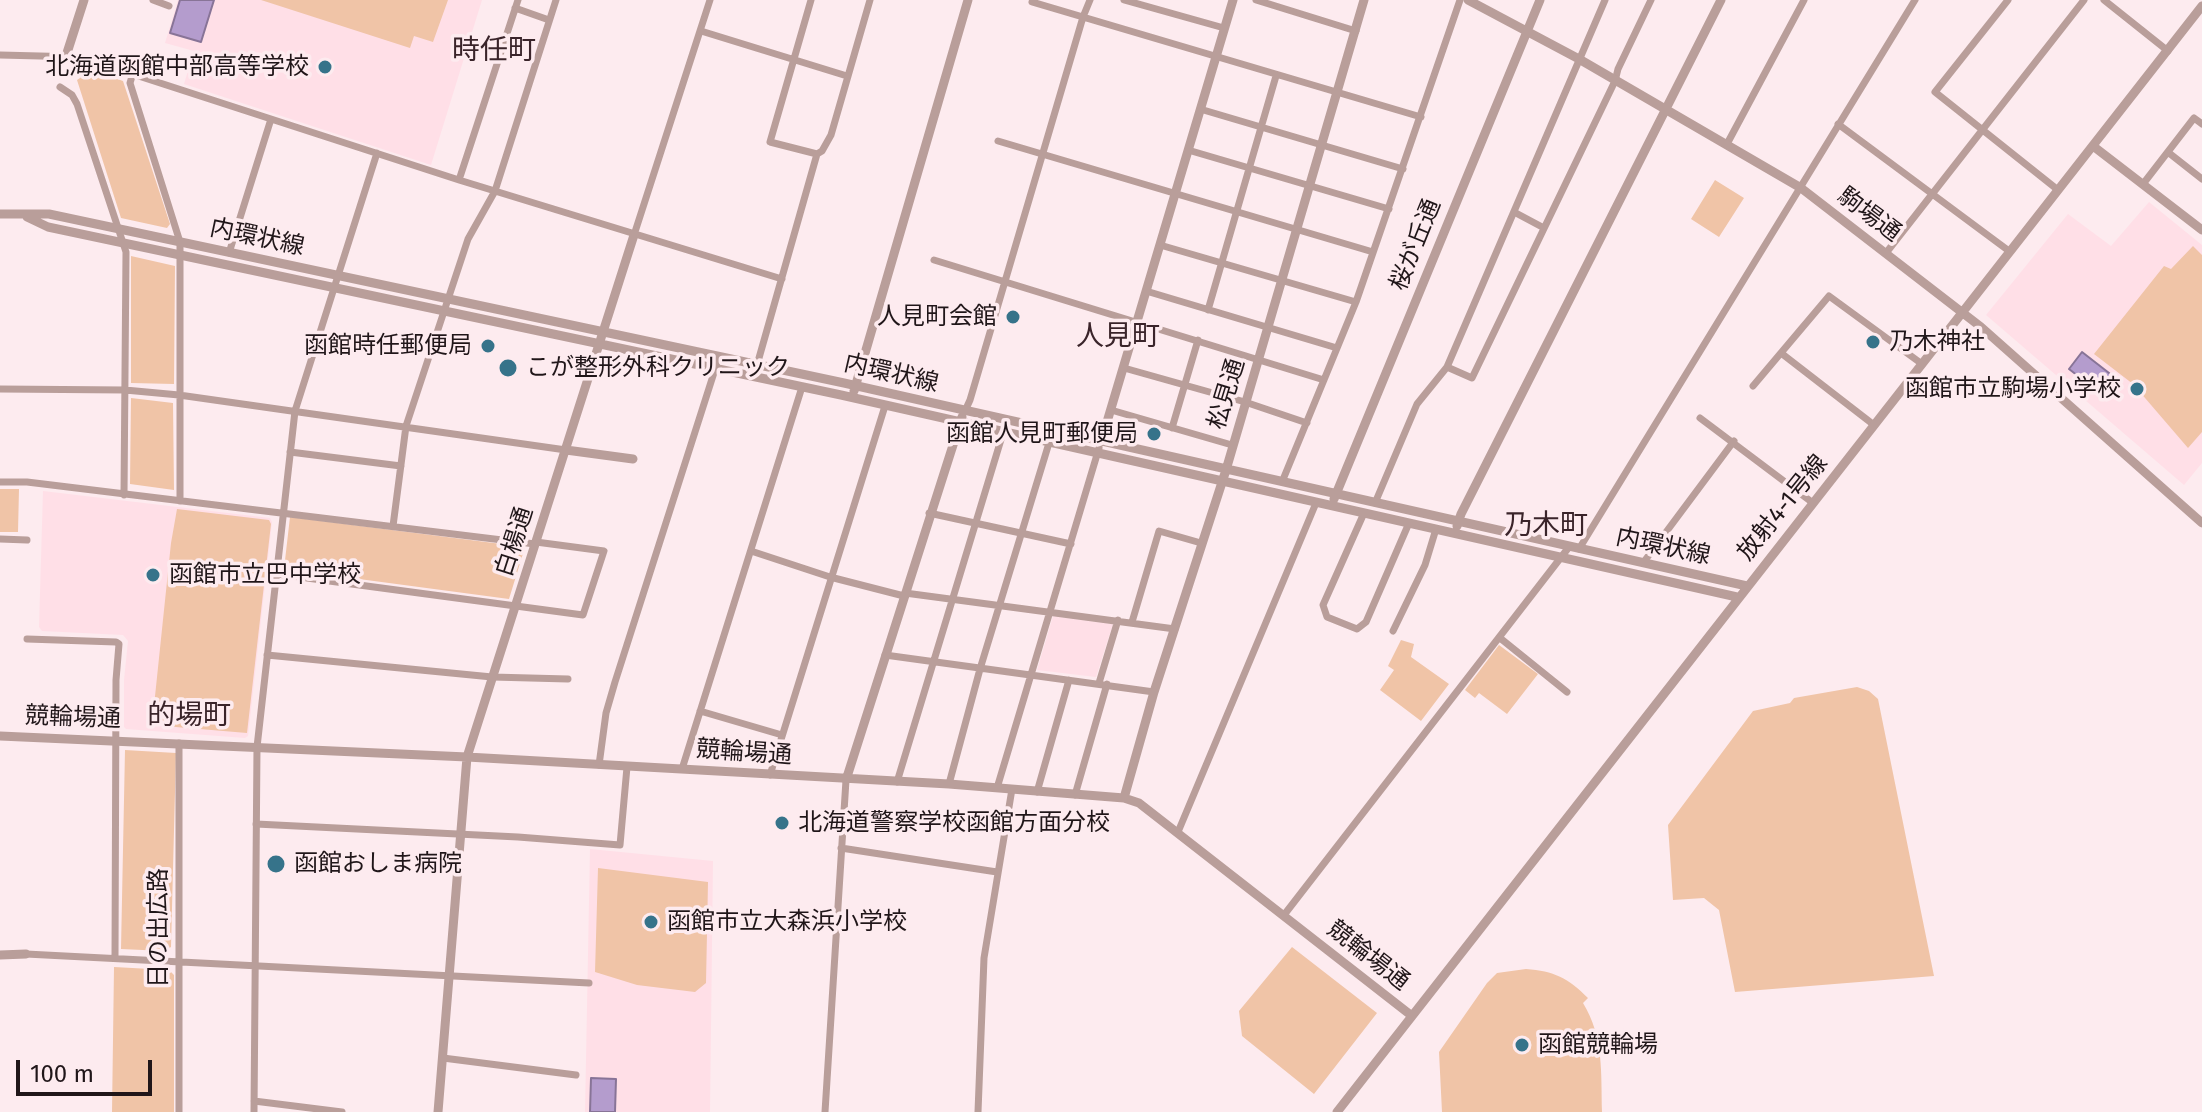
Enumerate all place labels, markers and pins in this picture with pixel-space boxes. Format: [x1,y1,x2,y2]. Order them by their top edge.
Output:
place label: 北海道函館中部高等学校 [45,53,309,81]
marker: 北海道函館中部高等学校 [316,58,334,76]
place label: 人見町会館 [877,303,997,331]
marker: 人見町会館 [1004,308,1022,326]
place label: 乃木神社 [1889,328,1985,356]
place label: 函館時任郵便局 [304,332,472,360]
marker: 乃木神社 [1864,333,1882,351]
marker: 函館時任郵便局 [479,337,497,355]
place label: こが整形外科クリニック [526,354,790,382]
marker: こが整形外科クリニック [497,357,519,379]
place label: 函館市立駒場小学校 [1905,375,2121,403]
marker: 函館市立駒場小学校 [2128,380,2146,398]
place label: 函館人見町郵便局 [946,420,1138,448]
marker: 函館人見町郵便局 [1145,425,1163,443]
place label: 函館市立巴中学校 [169,561,361,589]
marker: 函館市立巴中学校 [144,566,162,584]
place label: 北海道警察学校函館方面分校 [798,809,1110,837]
marker: 北海道警察学校函館方面分校 [773,814,791,832]
place label: 函館おしま病院 [294,850,462,878]
marker: 函館おしま病院 [265,853,287,875]
place label: 函館市立大森浜小学校 [667,908,907,936]
marker: 函館市立大森浜小学校 [642,913,660,931]
place label: 函館競輪場 [1538,1031,1658,1059]
marker: 函館競輪場 [1513,1036,1531,1054]

